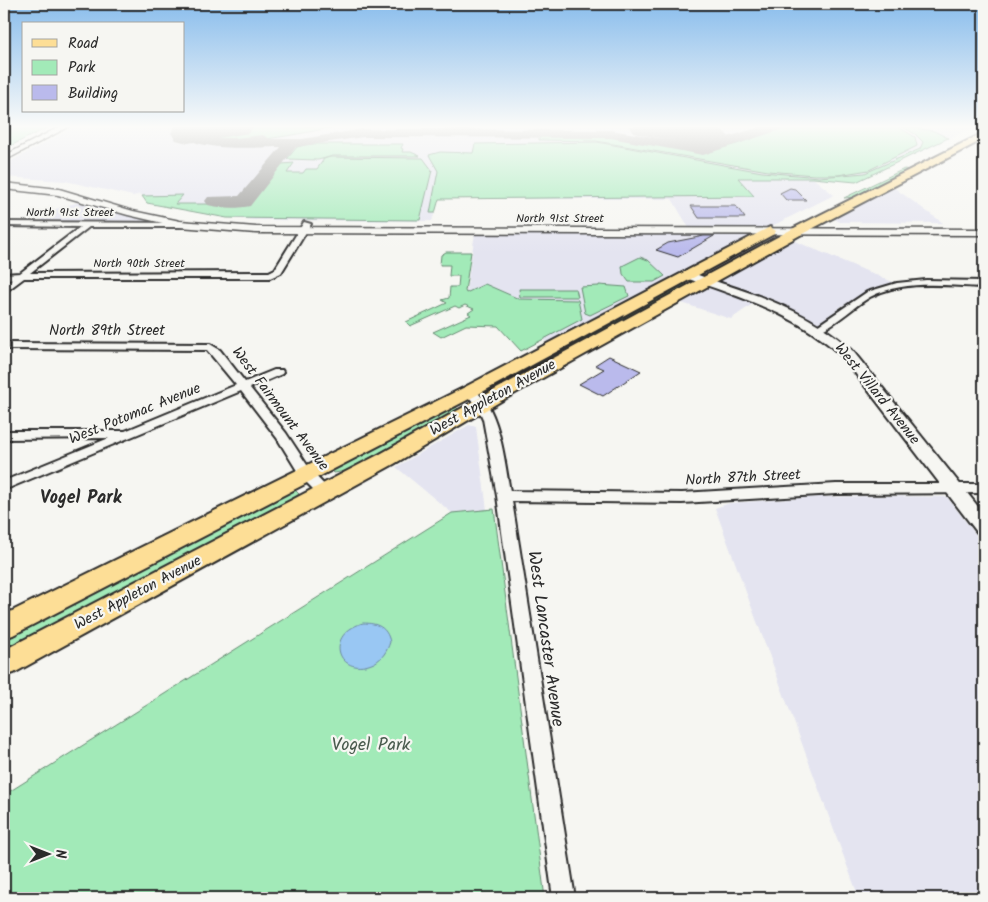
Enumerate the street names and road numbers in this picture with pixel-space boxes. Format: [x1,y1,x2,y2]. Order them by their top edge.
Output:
street label: North 91st Street [26,203,114,222]
street label: North 91st Street [516,209,604,228]
street label: North 90th Street [93,254,185,273]
street label: North 89th Street [49,319,165,343]
street label: West Villard Avenue [828,338,926,450]
street label: West Fairmount Avenue [225,342,335,476]
street label: West Appleton Avenue [425,353,561,443]
street label: West Potomac Avenue [66,377,205,451]
street label: North 87th Street [685,463,802,493]
street label: West Appleton Avenue [70,549,206,637]
street label: West Lancaster Avenue [518,549,572,729]

